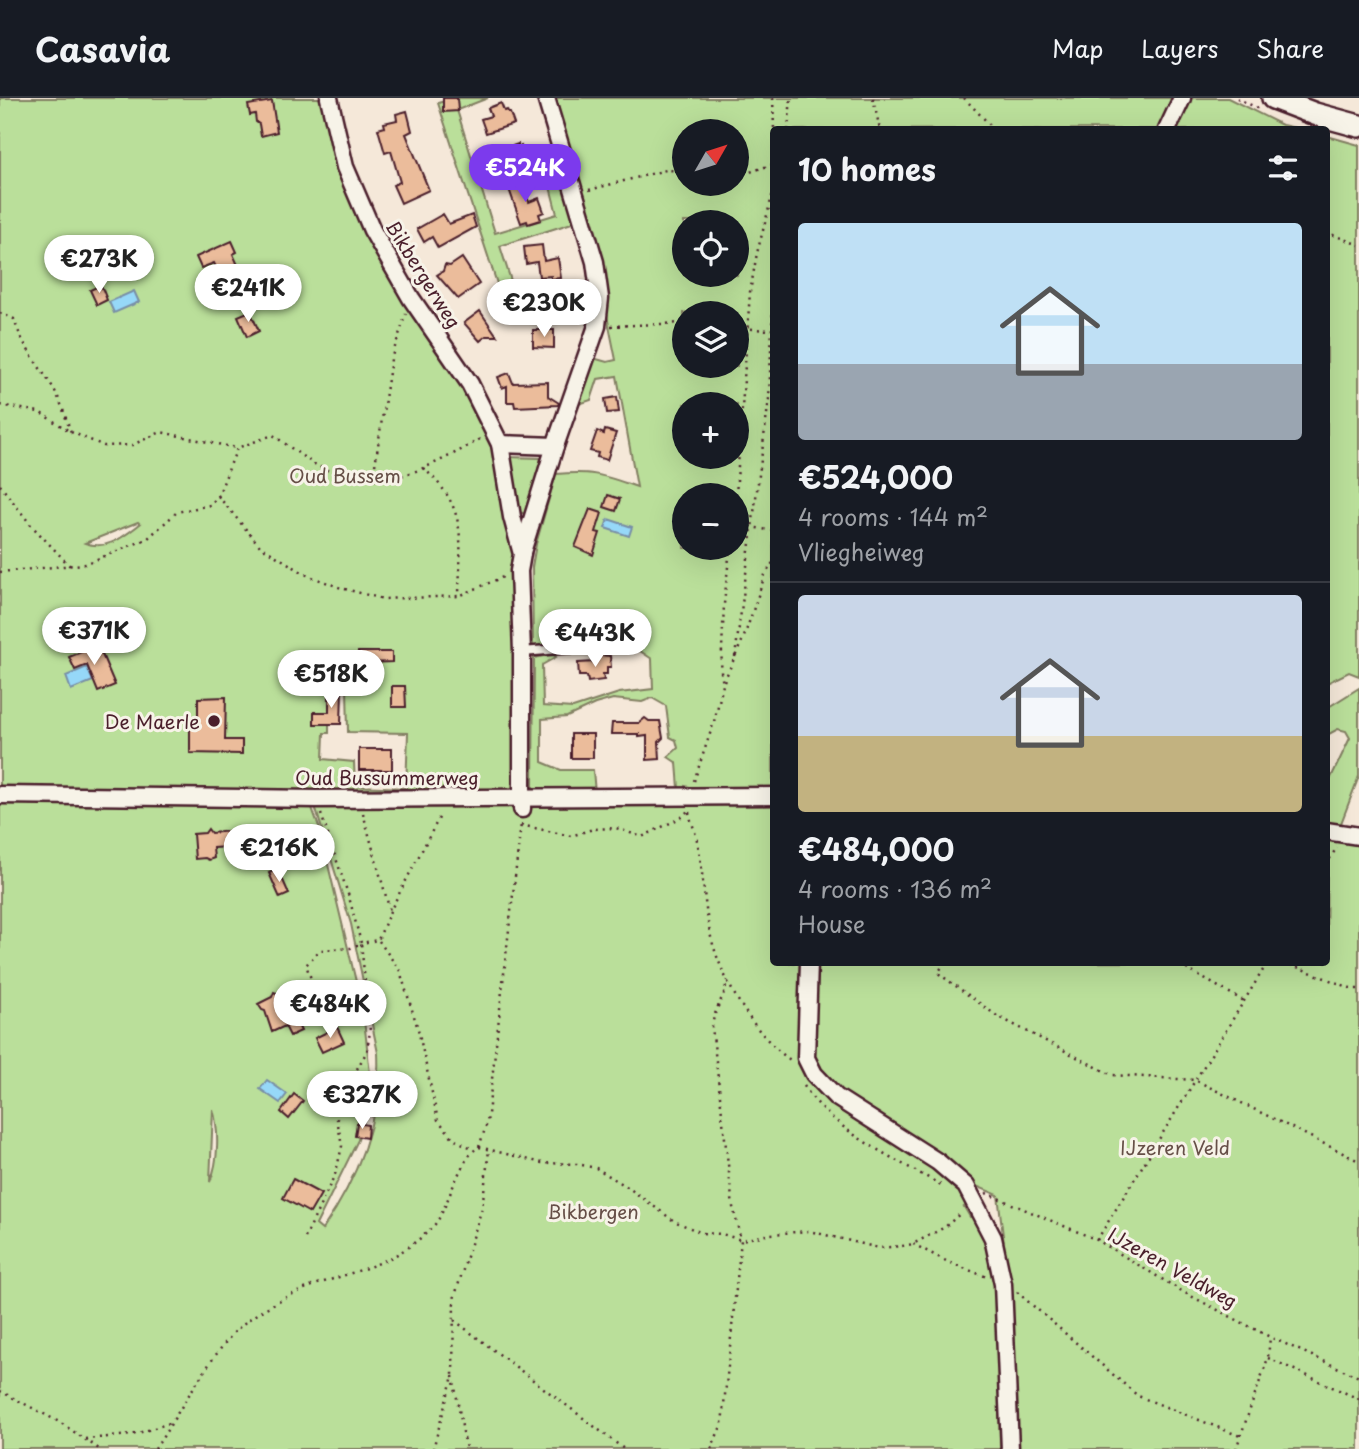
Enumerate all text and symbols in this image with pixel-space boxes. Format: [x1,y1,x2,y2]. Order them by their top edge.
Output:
text: Casavia [35,23,170,73]
text: Map [1052,30,1103,66]
text: Layers [1141,30,1218,66]
text: Share [1256,30,1324,66]
north arrow [672,119,749,196]
map controls [672,119,749,560]
pin: €524K [476,144,574,204]
text: 10 homes [798,146,936,191]
text: €524K [485,149,565,184]
icon: filters [1264,149,1302,187]
button: locate [672,210,749,287]
street label: Bikbergerweg [380,214,468,334]
pin: €273K [50,236,148,295]
text: €273K [60,240,138,275]
pin: €241K [199,264,297,324]
icon: home [987,268,1113,394]
text: €241K [211,269,285,304]
pin: €230K [495,280,593,339]
text: €230K [503,284,585,319]
button: layers [672,301,749,378]
button: + [672,392,749,469]
text: €524,000 [798,454,953,499]
park label: Oud Bussem [289,461,401,489]
button: − [672,483,749,560]
text: 4 rooms · 144 m² [798,499,988,534]
text: Vliegheiweg [798,534,925,569]
pin: €371K [45,608,143,667]
pin: €443K [546,610,644,669]
text: €371K [58,612,130,647]
text: €443K [555,614,635,649]
icon: home [987,640,1113,766]
pin: €518K [282,650,380,710]
text: €518K [294,655,368,690]
place label: De Maerle [105,707,200,735]
marker: De Maerle [206,713,222,729]
street label: Oud Bussummerweg [295,763,479,791]
pin: €216K [230,824,328,884]
text: €484,000 [798,826,954,871]
text: €216K [240,829,318,864]
text: 4 rooms · 136 m² [798,871,992,906]
text: House [798,906,865,941]
pin: €484K [281,981,379,1040]
text: €484K [290,985,370,1020]
pin: €327K [313,1072,411,1131]
text: €327K [323,1076,401,1111]
park label: IJzeren Veld [1120,1133,1230,1161]
park label: Bikbergen [547,1197,639,1225]
street label: IJzeren Veldweg [1103,1220,1243,1314]

